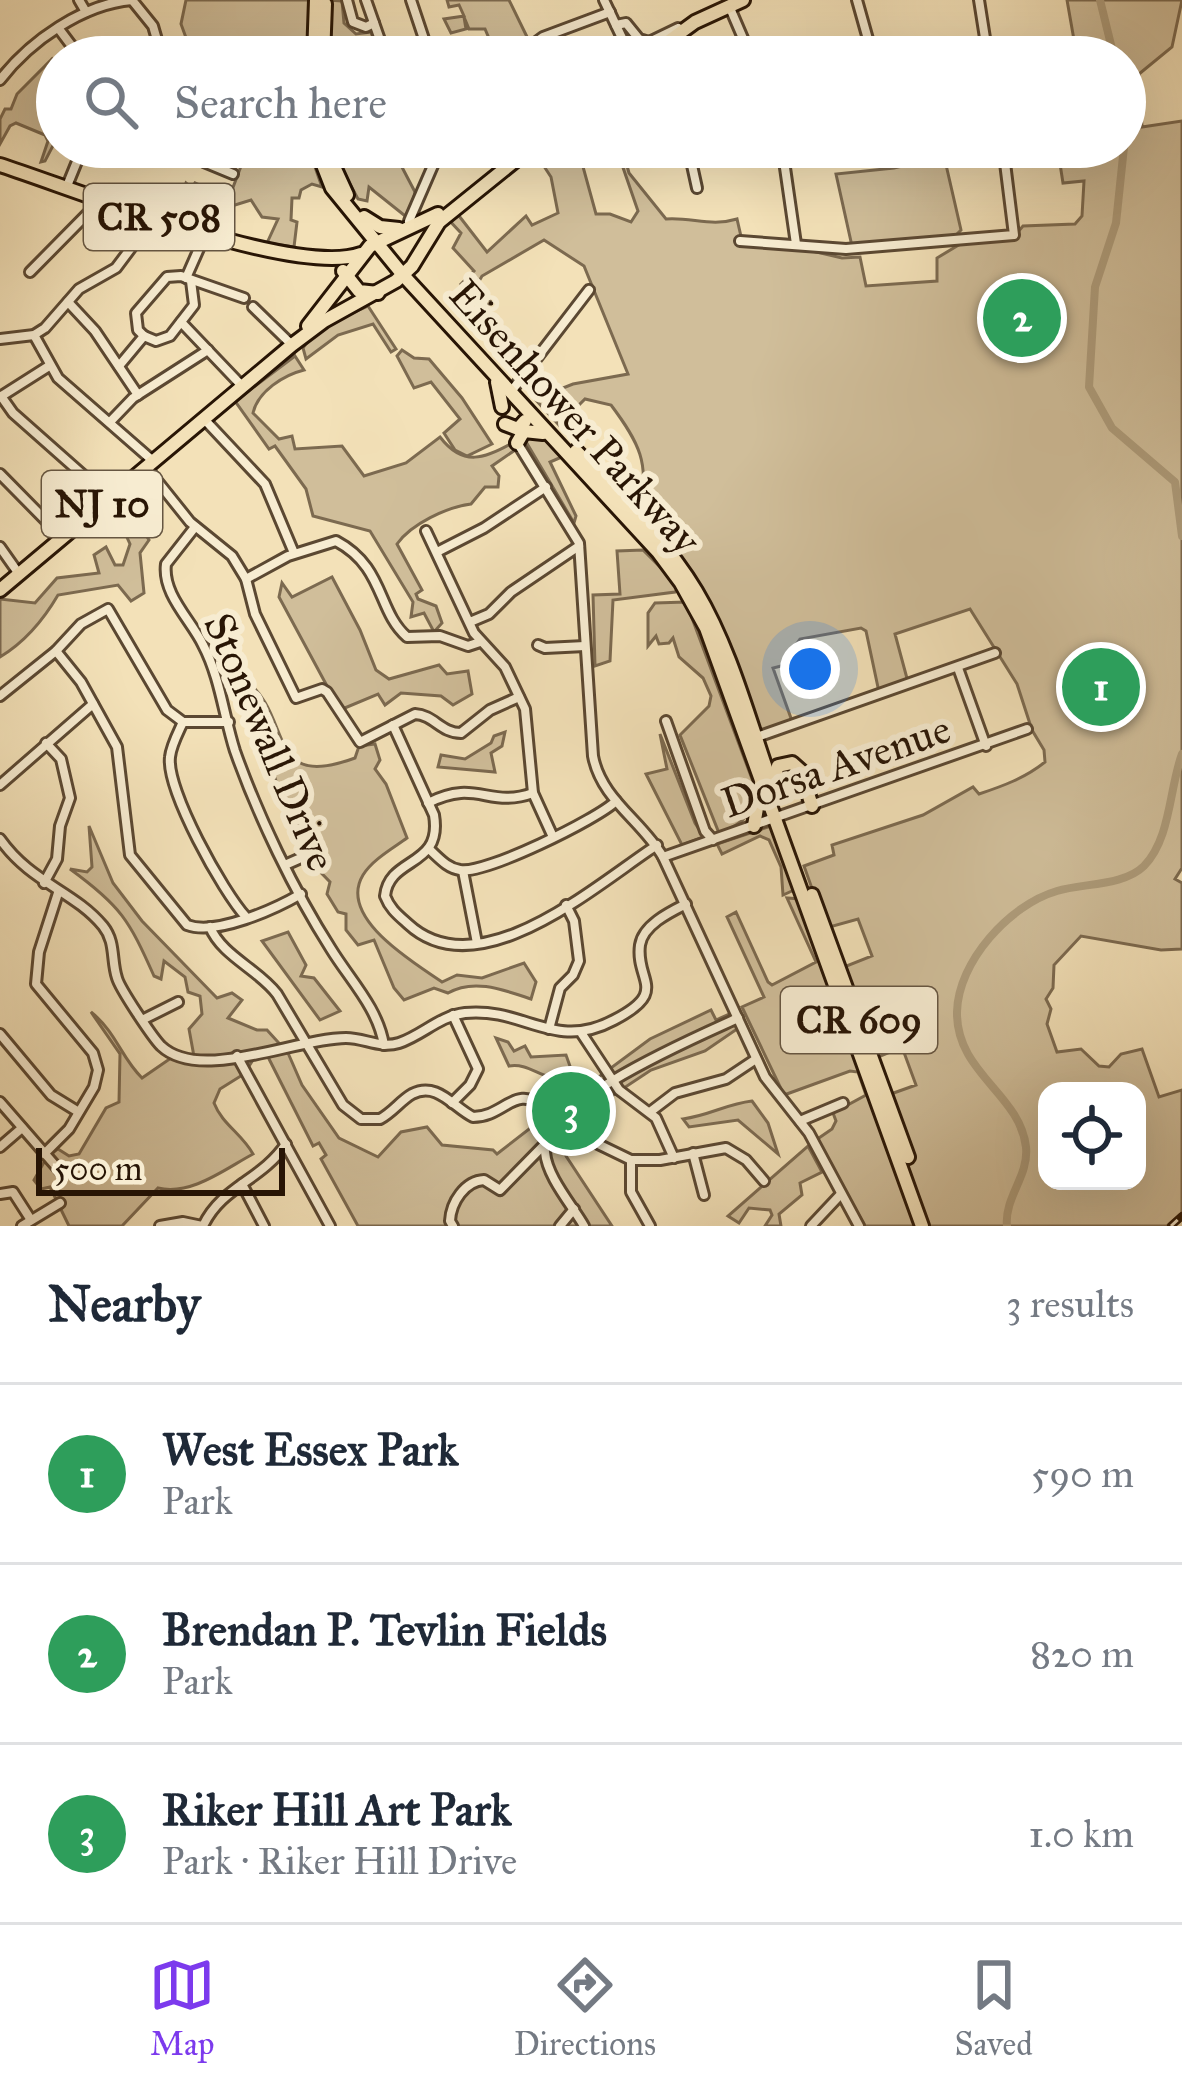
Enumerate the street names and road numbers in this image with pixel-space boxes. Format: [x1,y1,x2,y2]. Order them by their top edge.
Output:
road number: CR 508 [84,184,234,250]
street label: Eisenhower Parkway [438,269,713,566]
road number: NJ 10 [42,471,162,537]
street label: Stonewall Drive [192,605,348,879]
street label: Dorsa Avenue [715,703,957,829]
road number: CR 609 [781,987,937,1053]

